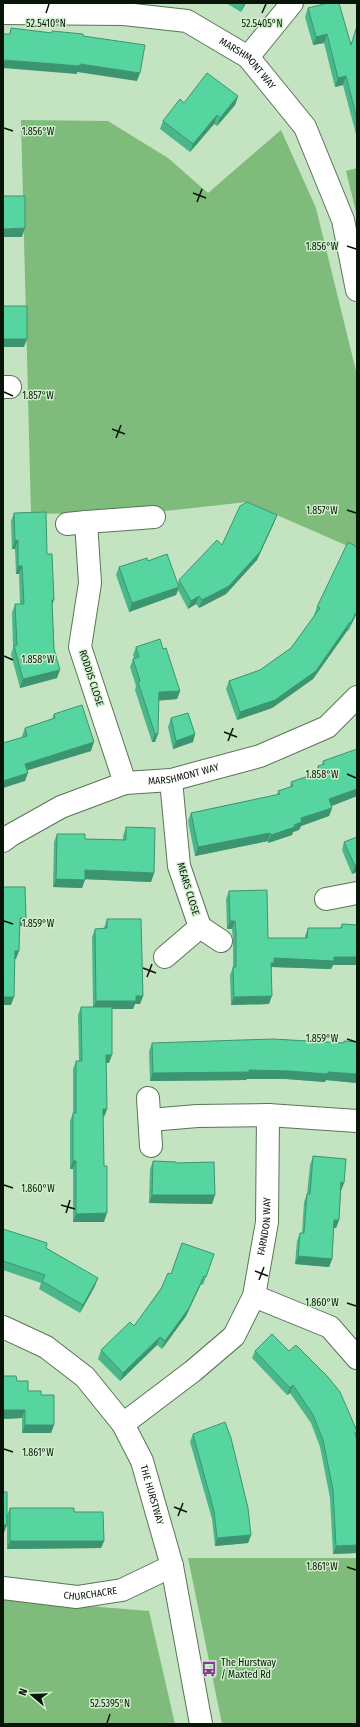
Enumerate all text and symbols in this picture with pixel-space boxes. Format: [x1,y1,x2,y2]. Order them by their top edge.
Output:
text: 52.5410°N [26,18,66,30]
text: 52.5405°N [241,18,283,30]
street label: MARSHMONT WAY [217,35,278,92]
text: 1.856°W [22,126,55,138]
text: 1.856°W [306,241,339,253]
text: 1.857°W [22,390,54,402]
text: 1.857°W [306,505,338,517]
street label: RODDIS CLOSE [76,648,106,708]
text: 1.858°W [22,654,55,666]
street label: MARSHMONT WAY [148,761,220,787]
text: 1.858°W [306,769,339,781]
street label: MEARS CLOSE [174,861,202,917]
text: 1.859°W [22,918,55,930]
text: 1.859°W [306,1033,339,1045]
text: 1.860°W [21,1183,55,1195]
street label: FARNDON WAY [255,1197,273,1256]
text: 1.860°W [305,1297,339,1309]
text: 1.861°W [22,1447,54,1459]
street label: THE HURSTWAY [137,1464,166,1526]
text: 1.861°W [306,1561,338,1573]
street label: CHURCHACRE [63,1585,118,1603]
place label: The Hurstway / Maxted Rd [221,1657,277,1681]
bus stop icon: The Hurstway / Maxted Rd [200,1660,218,1678]
north arrow [12,1675,52,1715]
text: N [16,1687,30,1697]
text: 52.5395°N [90,1698,130,1710]

